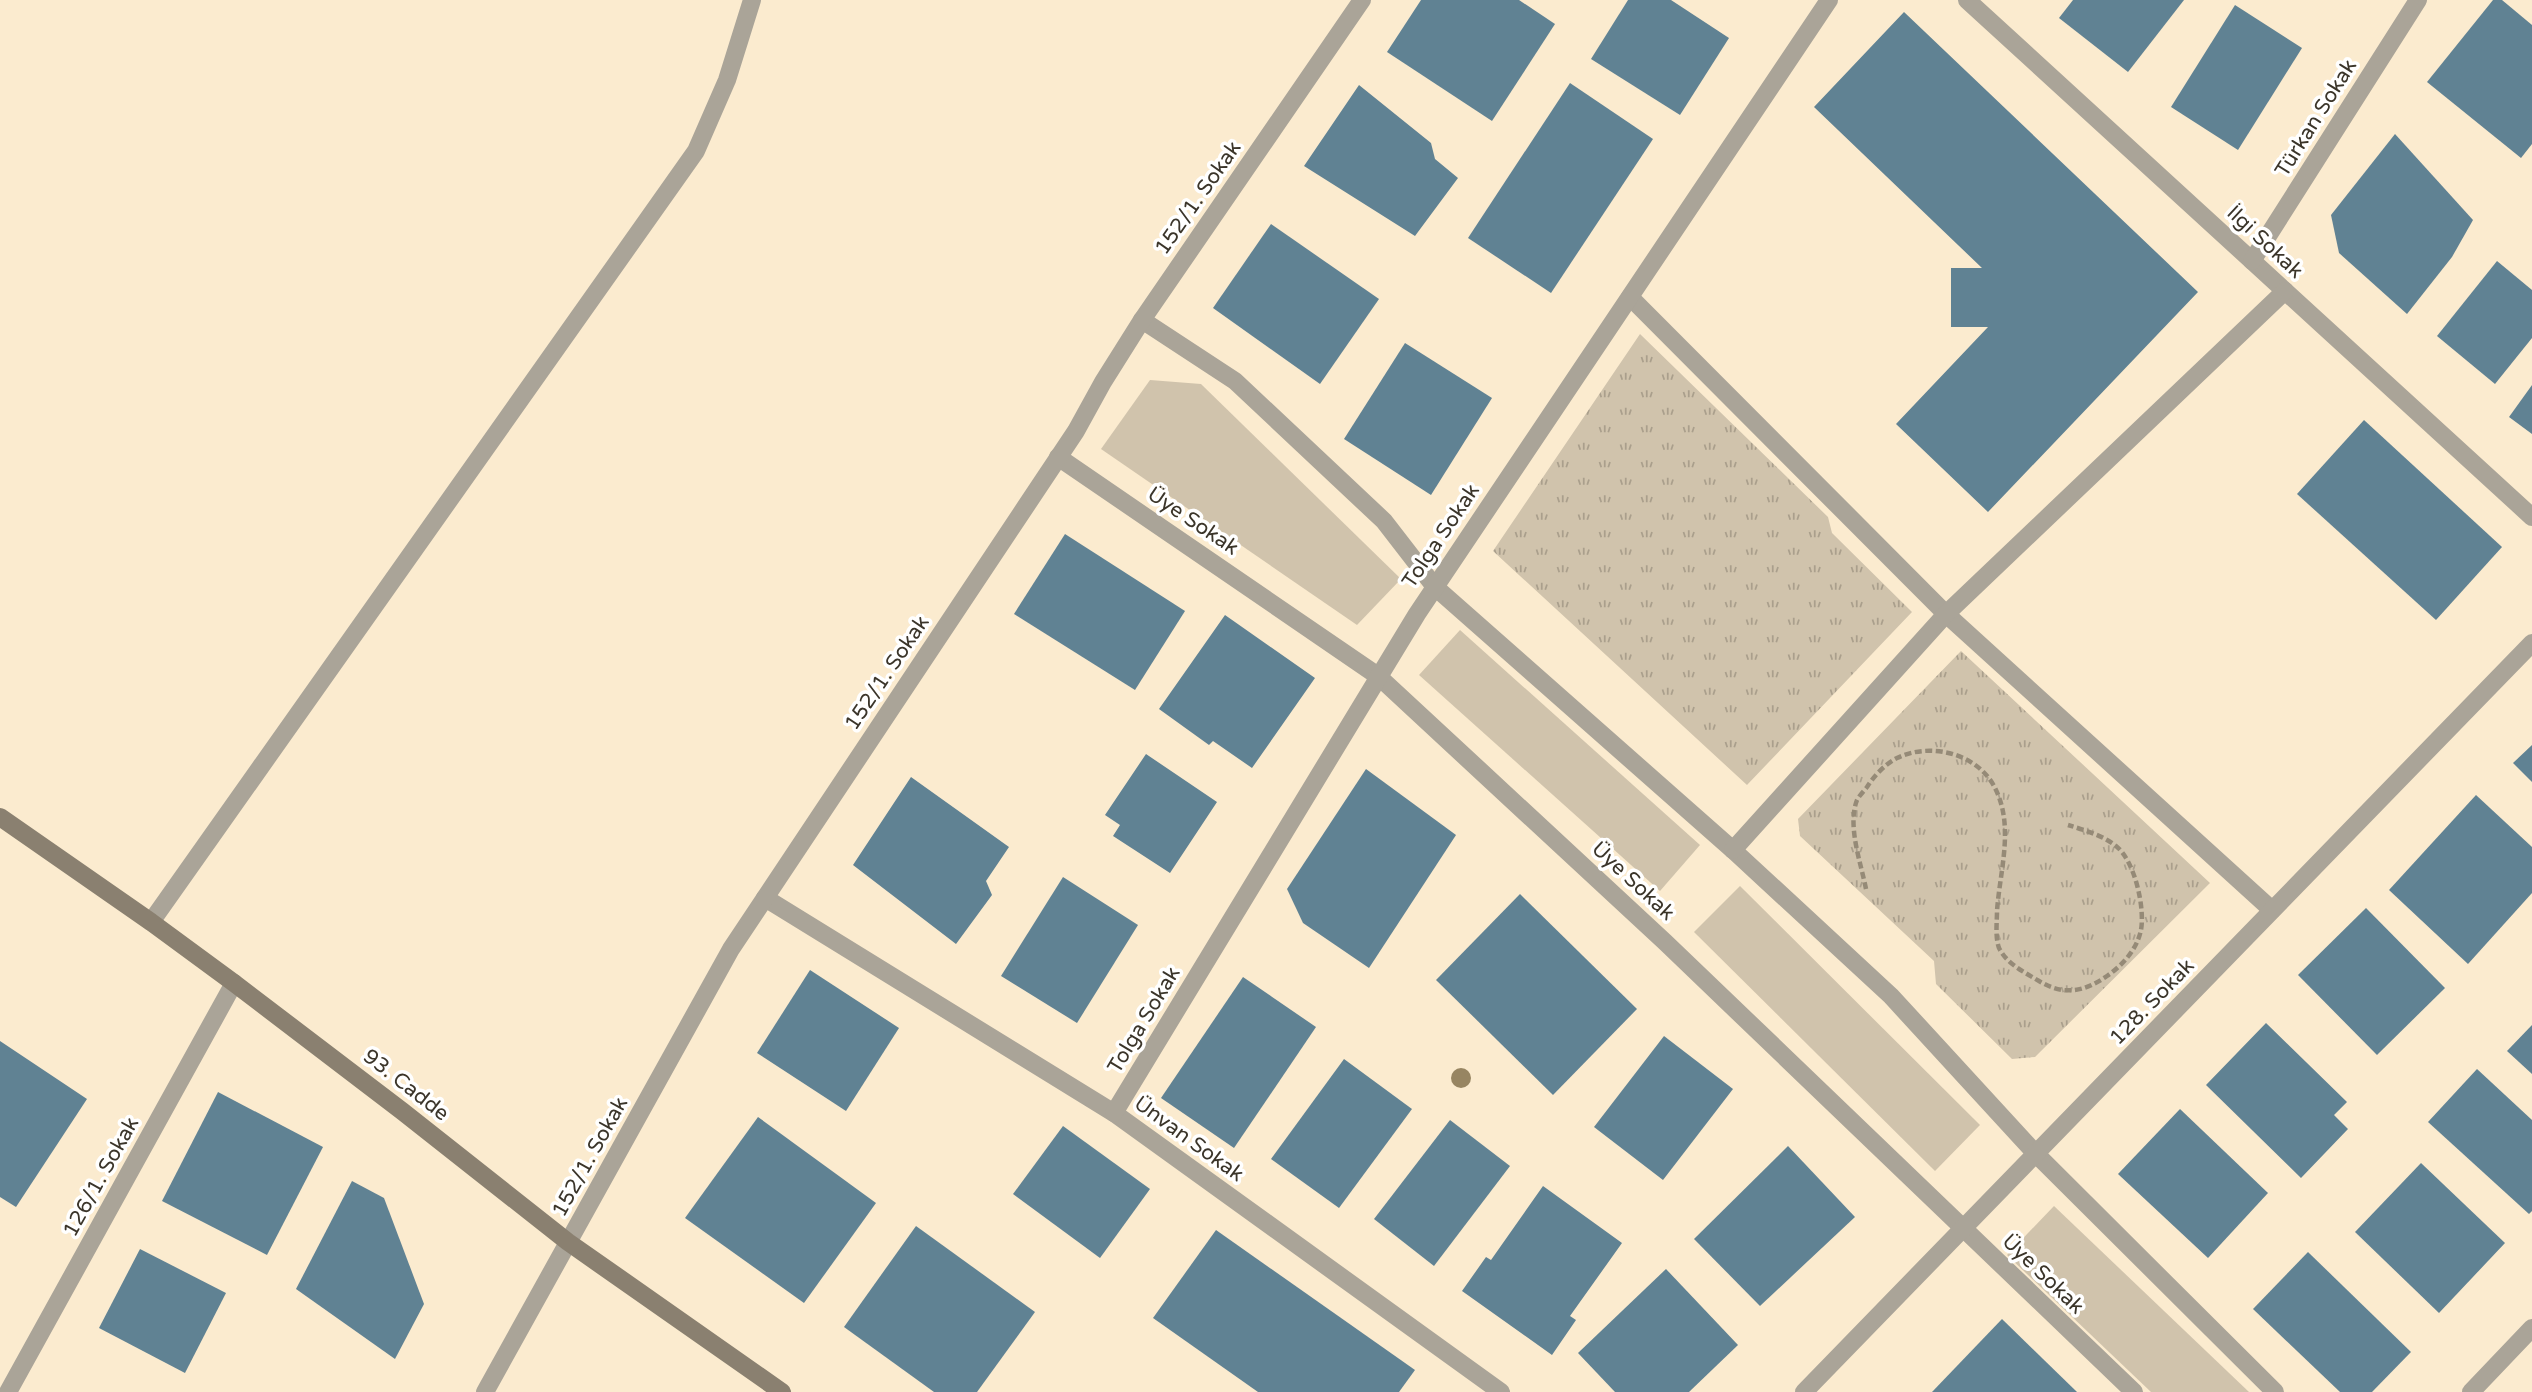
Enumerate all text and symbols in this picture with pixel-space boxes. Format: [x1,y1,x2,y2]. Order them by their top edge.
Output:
street label: Türkan Sokak [2270,55,2362,181]
street label: 152/1. Sokak [1150,136,1246,260]
street label: İlgi Sokak [2222,200,2308,284]
street label: Tolga Sokak [1397,479,1485,593]
street label: Üye Sokak [1143,481,1243,561]
street label: 152/1. Sokak [839,611,935,735]
street label: Üye Sokak [1586,836,1680,926]
street label: 128. Sokak [2105,954,2199,1050]
street label: Tolga Sokak [1102,962,1186,1078]
street label: 93. Cadde [358,1044,454,1126]
street label: Ünvan Sokak [1129,1091,1249,1187]
street label: 152/1. Sokak [547,1093,633,1221]
street label: 126/1. Sokak [58,1113,144,1241]
street label: Üye Sokak [1997,1229,2089,1319]

